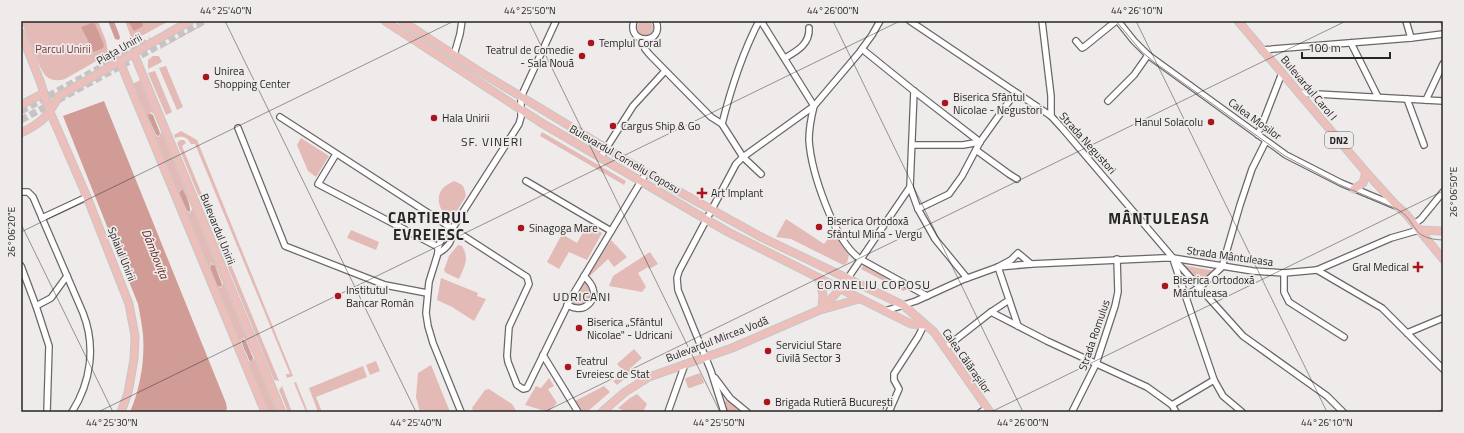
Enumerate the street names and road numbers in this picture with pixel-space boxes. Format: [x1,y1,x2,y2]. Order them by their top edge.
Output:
street label: Piața Unirii [93,30,145,68]
street label: Bulevardul Carol I [1277,52,1341,124]
street label: Calea Moșilor [1225,94,1285,144]
street label: Strada Negustori [1056,109,1120,177]
street label: Bulevardul Corneliu Coposu [566,121,684,198]
road number: DN2 [1325,132,1353,148]
street label: Bulevardul Unirii [196,191,240,267]
street label: Splaiul Unirii [104,225,140,283]
street label: Strada Mântuleasa [1186,242,1275,270]
street label: Strada Romulus [1074,297,1114,373]
street label: Bulevardul Mircea Vodă [664,312,771,366]
street label: Calea Călărașilor [939,325,995,397]

